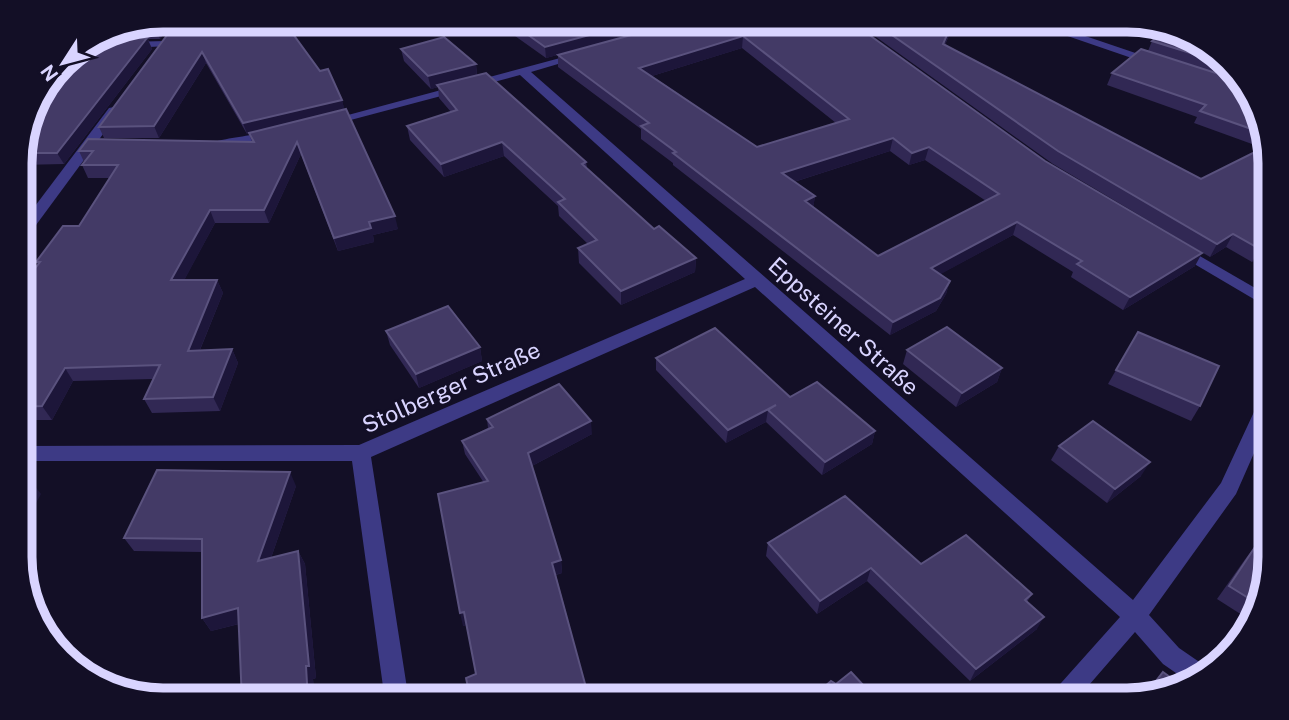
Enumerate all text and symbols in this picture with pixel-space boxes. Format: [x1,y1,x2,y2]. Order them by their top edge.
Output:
north arrow [28,28,98,98]
text: N [36,61,63,85]
street label: Eppsteiner Straße [763,251,925,401]
street label: Stolberger Straße [358,336,544,438]

